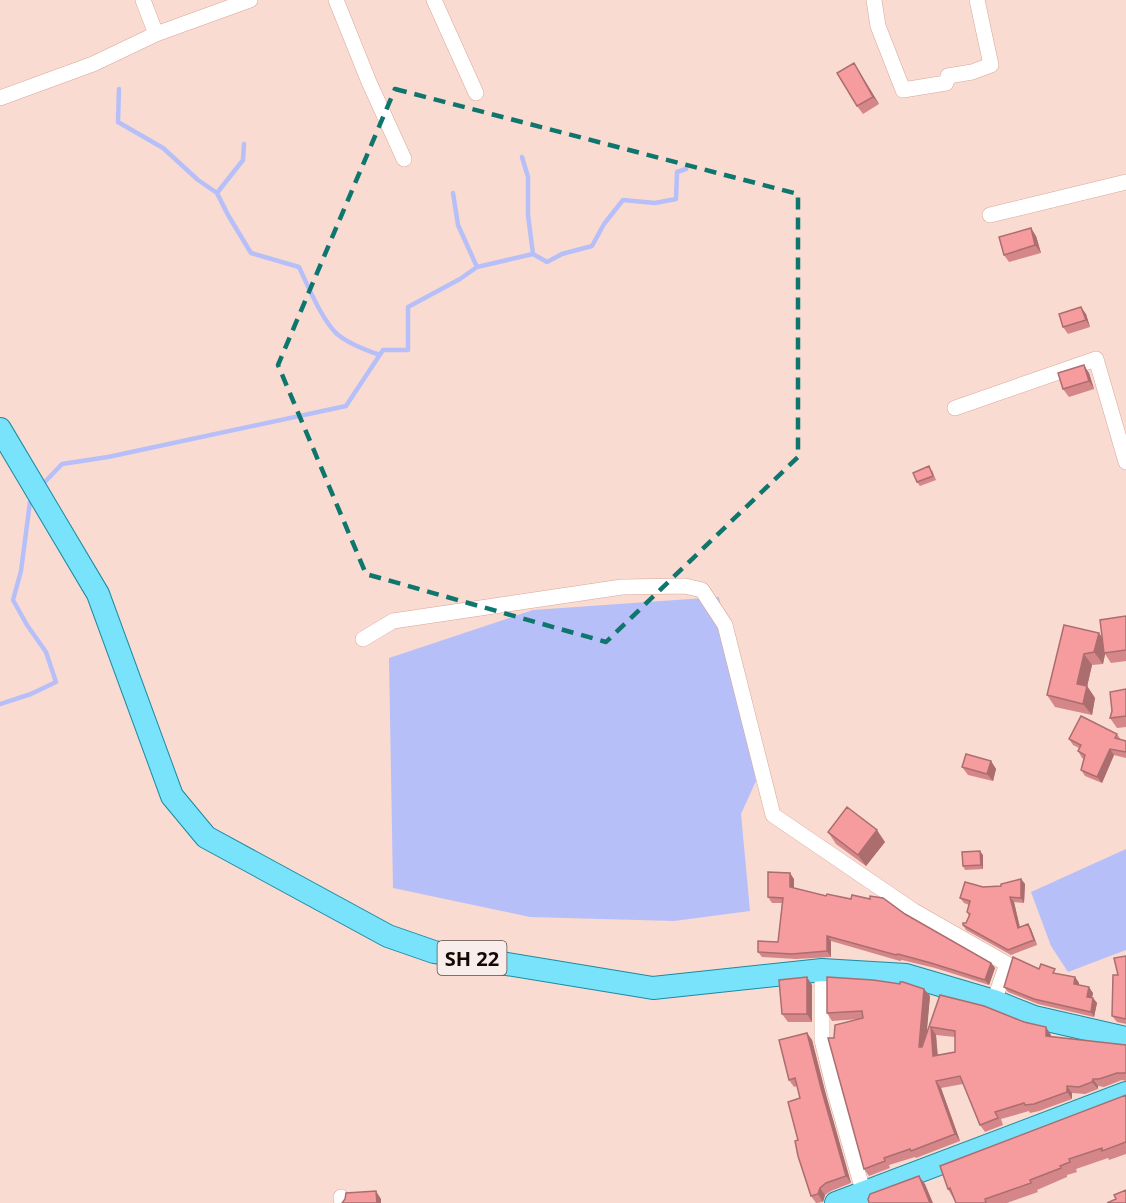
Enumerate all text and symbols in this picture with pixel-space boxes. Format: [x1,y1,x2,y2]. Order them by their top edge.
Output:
road number: SH 22 [438,941,506,975]

